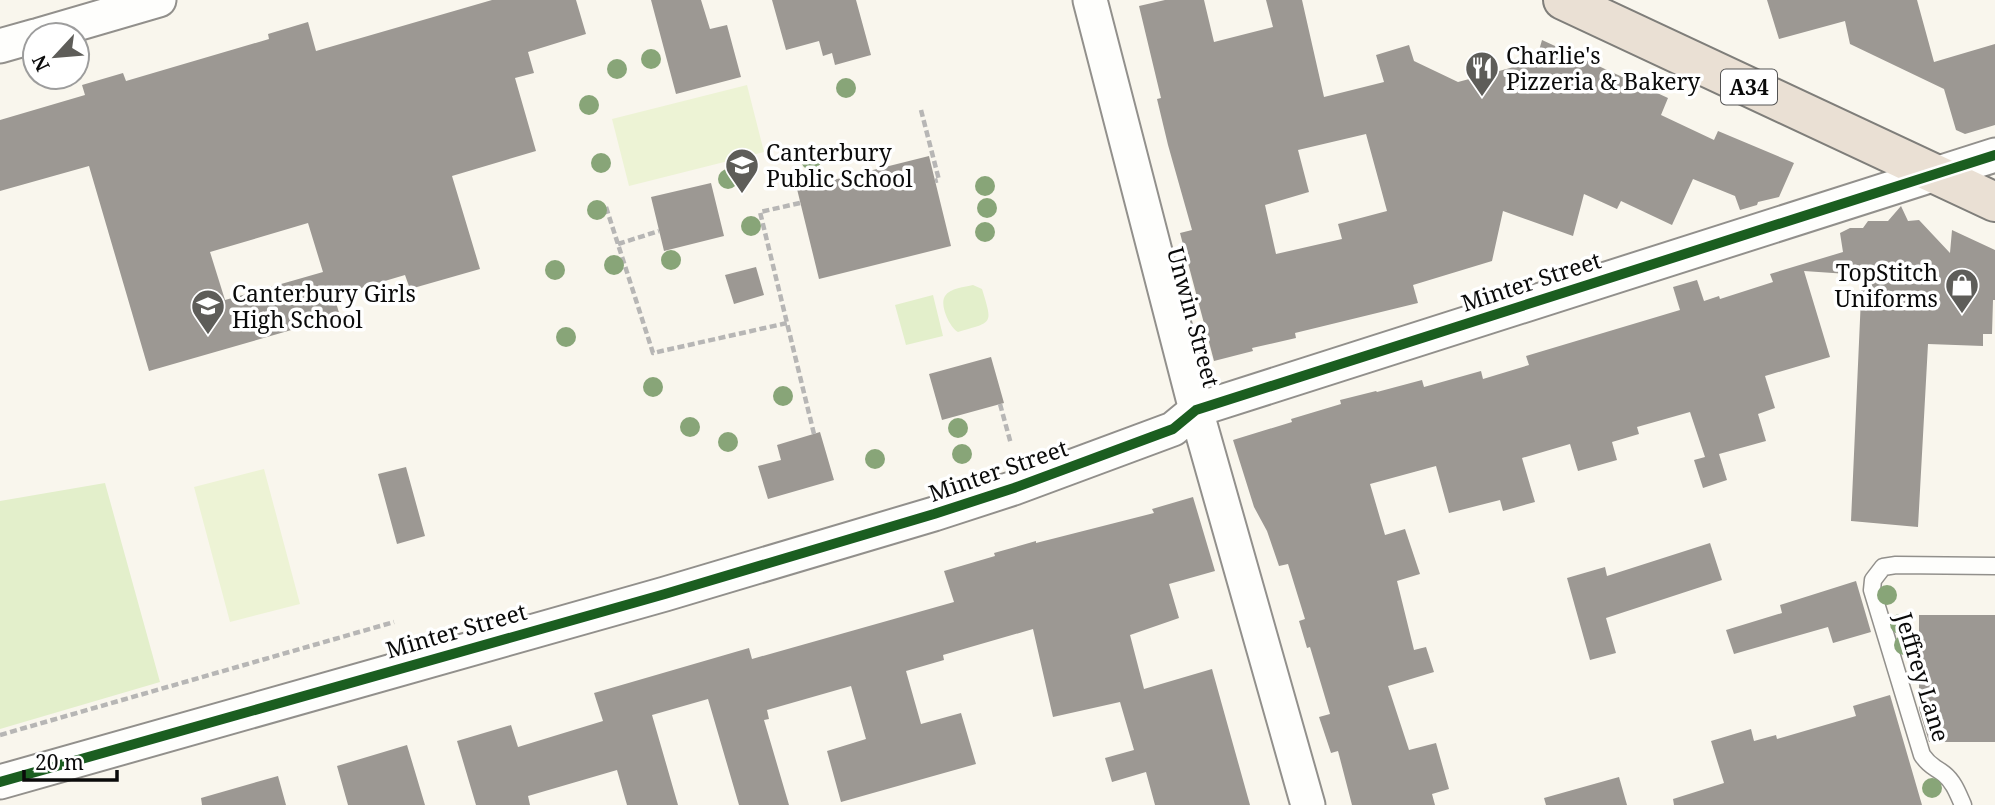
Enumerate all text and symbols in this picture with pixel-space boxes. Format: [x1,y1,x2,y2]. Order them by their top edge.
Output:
north arrow [21,21,91,91]
place label: Charlie's Pizzeria & Bakery [1506,39,1700,97]
restaurant icon: Charlie's Pizzeria & Bakery [1463,49,1501,98]
text: N [26,51,56,76]
road number: A34 [1721,70,1777,104]
place label: Canterbury Public School [766,136,913,194]
school or university icon: Canterbury Public School [723,146,761,195]
street label: Minter Street [1457,243,1605,319]
street label: Unwin Street [1160,244,1228,390]
place label: TopStitch Uniforms [1835,256,1938,314]
shop icon: TopStitch Uniforms [1943,266,1981,315]
place label: Canterbury Girls High School [232,277,416,335]
school or university icon: Canterbury Girls High School [189,287,227,336]
street label: Minter Street [924,431,1072,509]
street label: Minter Street [382,595,530,665]
street label: Jeffrey Lane [1888,608,1958,745]
scale bar [24,738,117,782]
text: 20 m [35,748,84,776]

